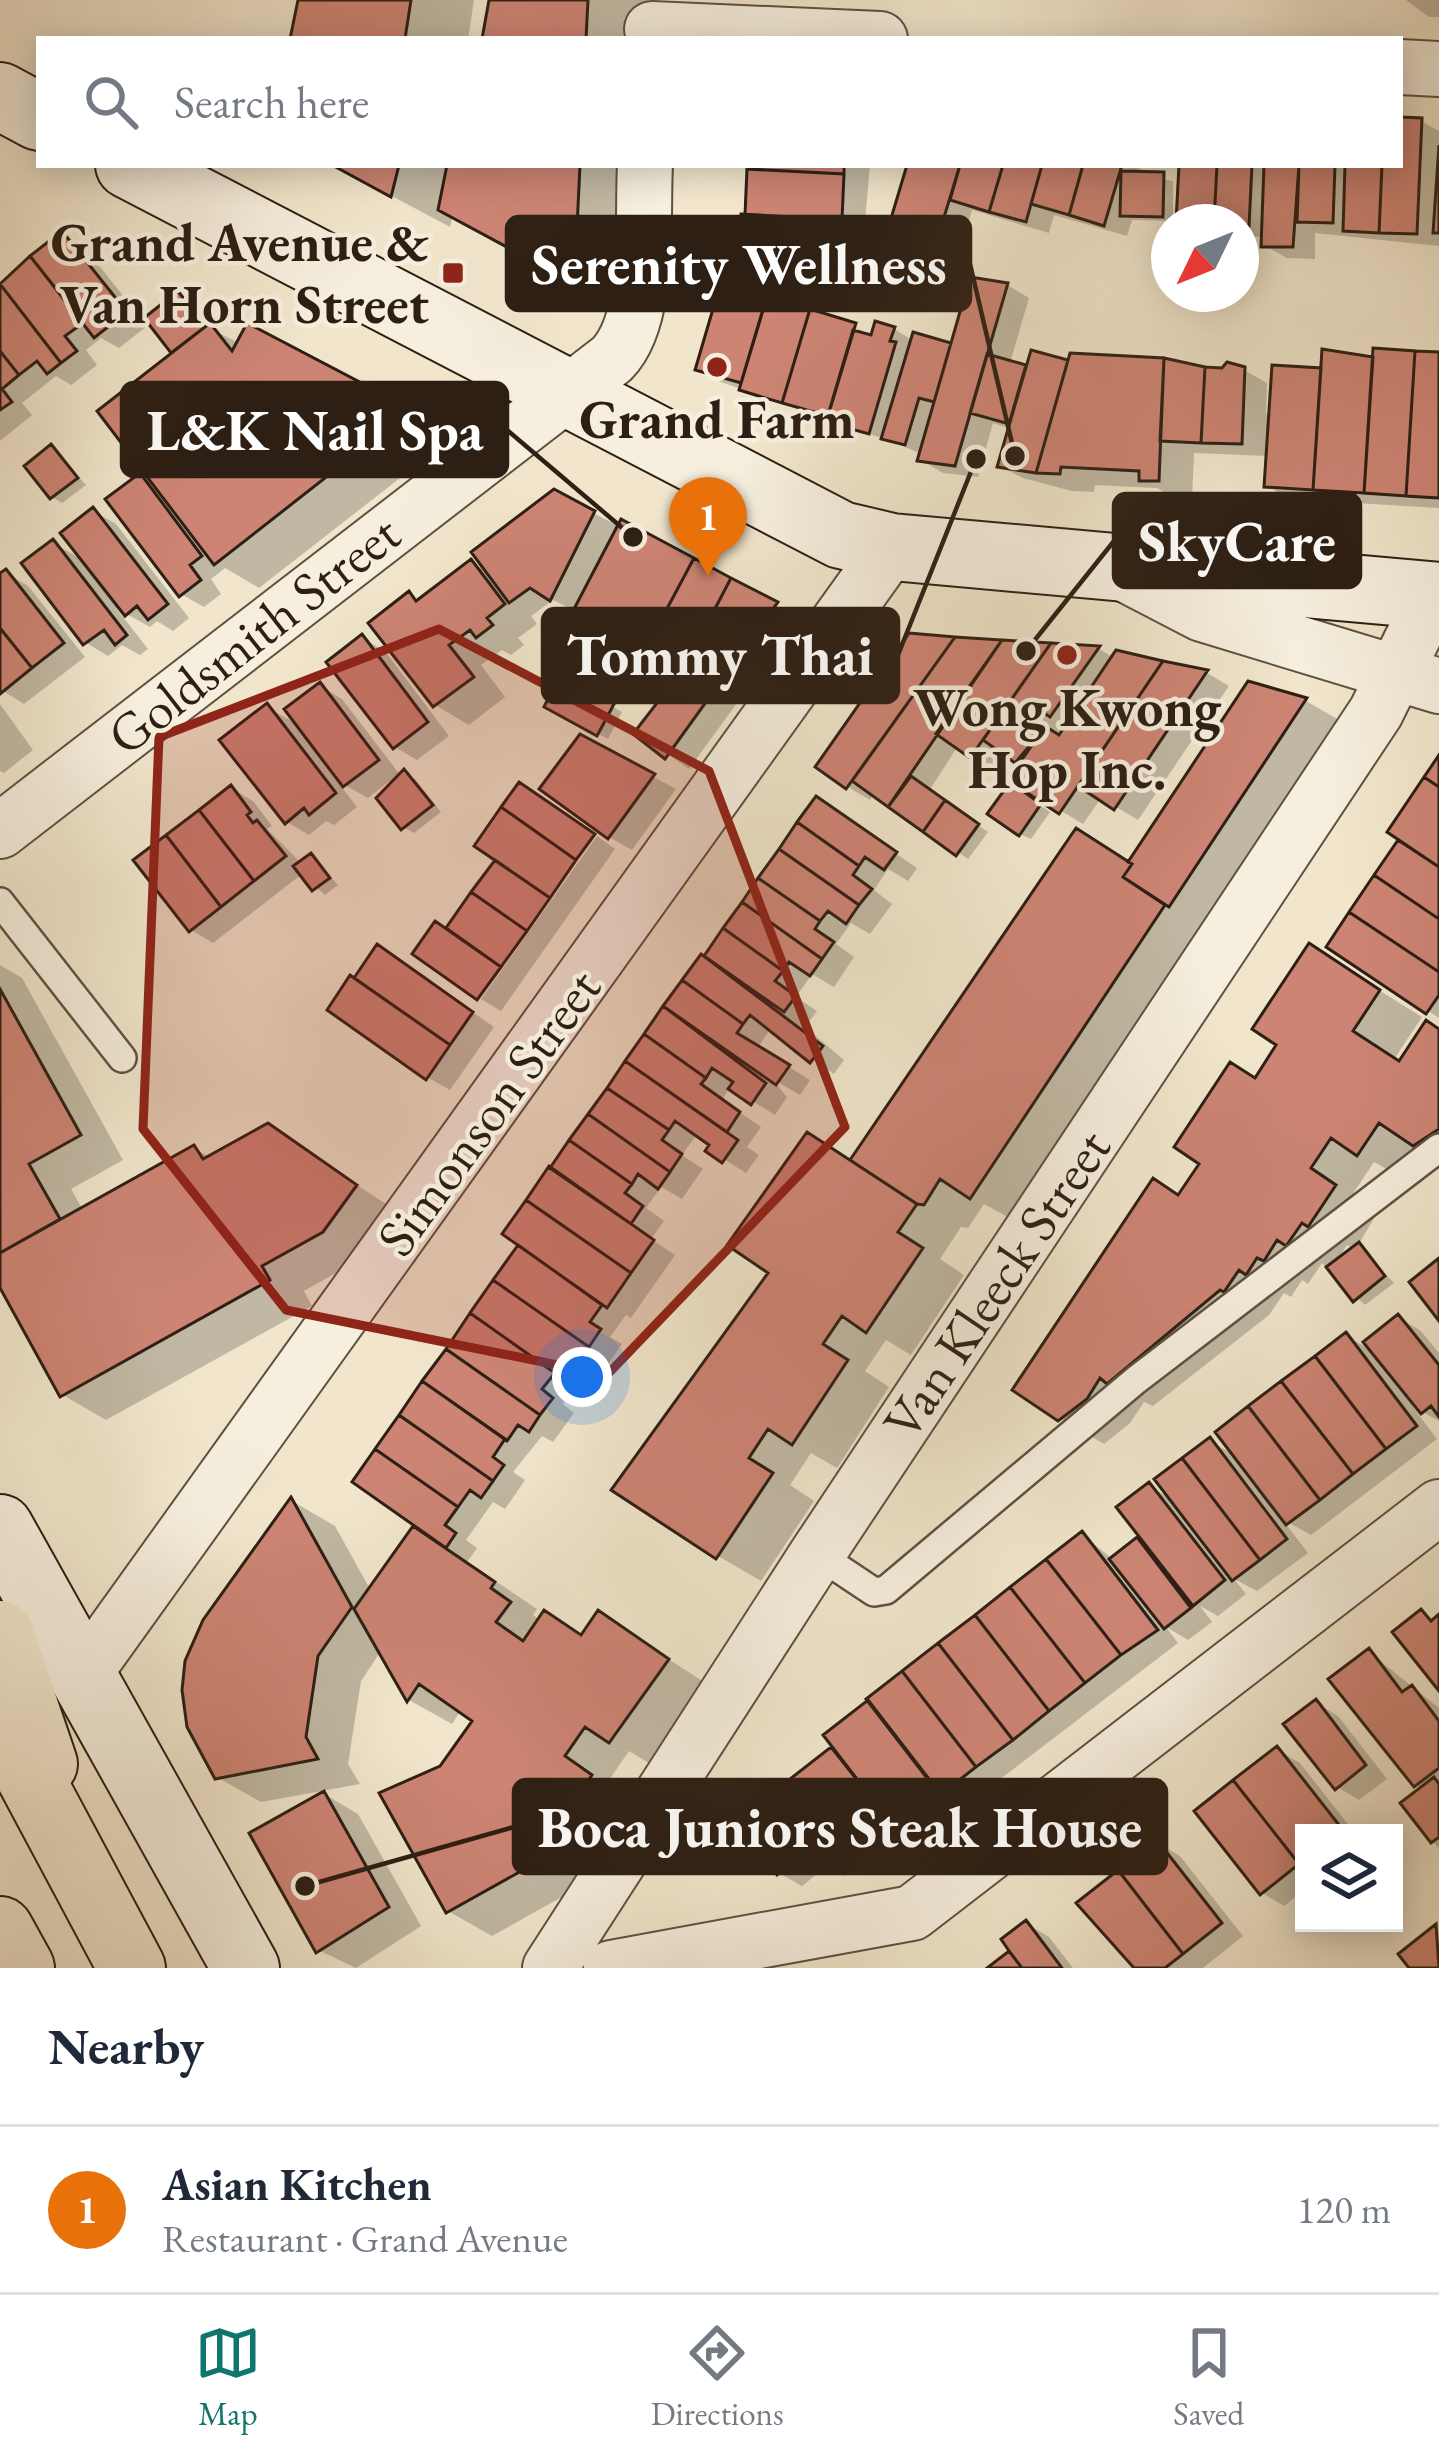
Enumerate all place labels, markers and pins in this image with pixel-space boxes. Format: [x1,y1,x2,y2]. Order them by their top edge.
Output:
place label: Grand Avenue & Van Horn Street [50,207,429,339]
callout: Serenity Wellness [507,217,970,310]
marker: Grand Avenue & Van Horn Street [440,260,466,286]
marker: Grand Farm [704,354,730,380]
callout: L&K Nail Spa [122,383,507,476]
place label: Grand Farm [579,384,855,454]
pin: 1 [669,477,747,576]
callout: SkyCare [1114,494,1360,587]
callout: Tommy Thai [543,609,898,702]
marker: Wong Kwong Hop Inc. [1054,642,1080,668]
place label: Wong Kwong Hop Inc. [913,672,1222,804]
callout: Boca Juniors Steak House [514,1780,1166,1873]

